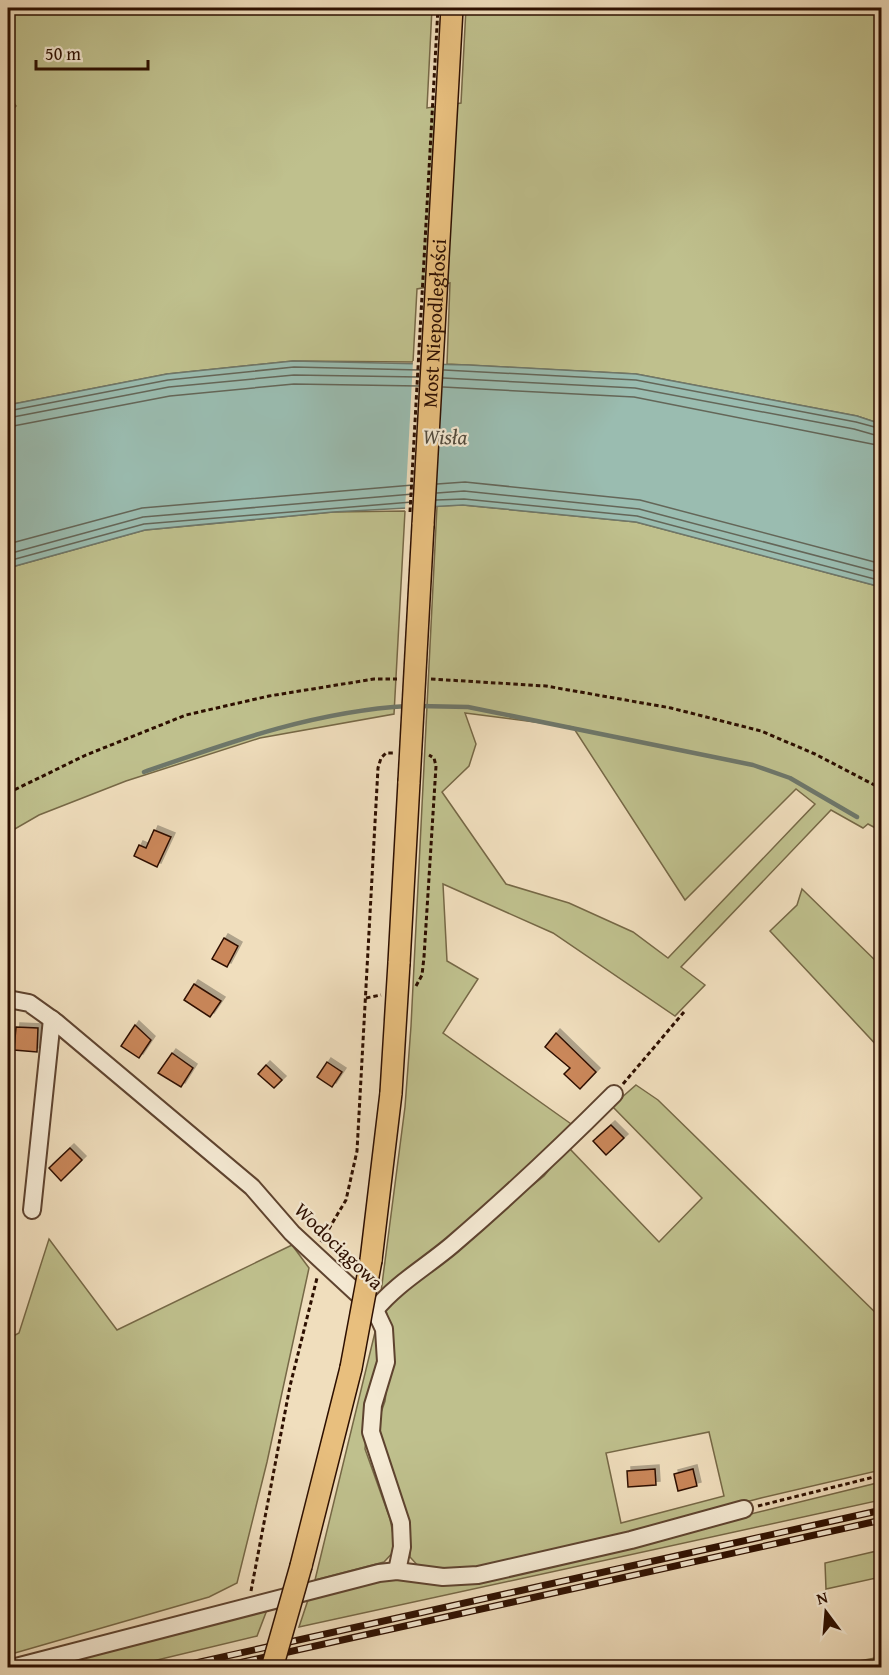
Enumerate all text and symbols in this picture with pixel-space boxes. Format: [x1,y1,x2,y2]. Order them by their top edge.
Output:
scale bar [36,33,148,71]
text: 50 m [45,40,81,67]
street label: Most Niepodległości [415,238,453,409]
water label: Wisła [423,421,468,452]
street label: Wodociągowa [288,1195,391,1296]
north arrow [796,1582,856,1642]
text: N [813,1584,831,1611]

